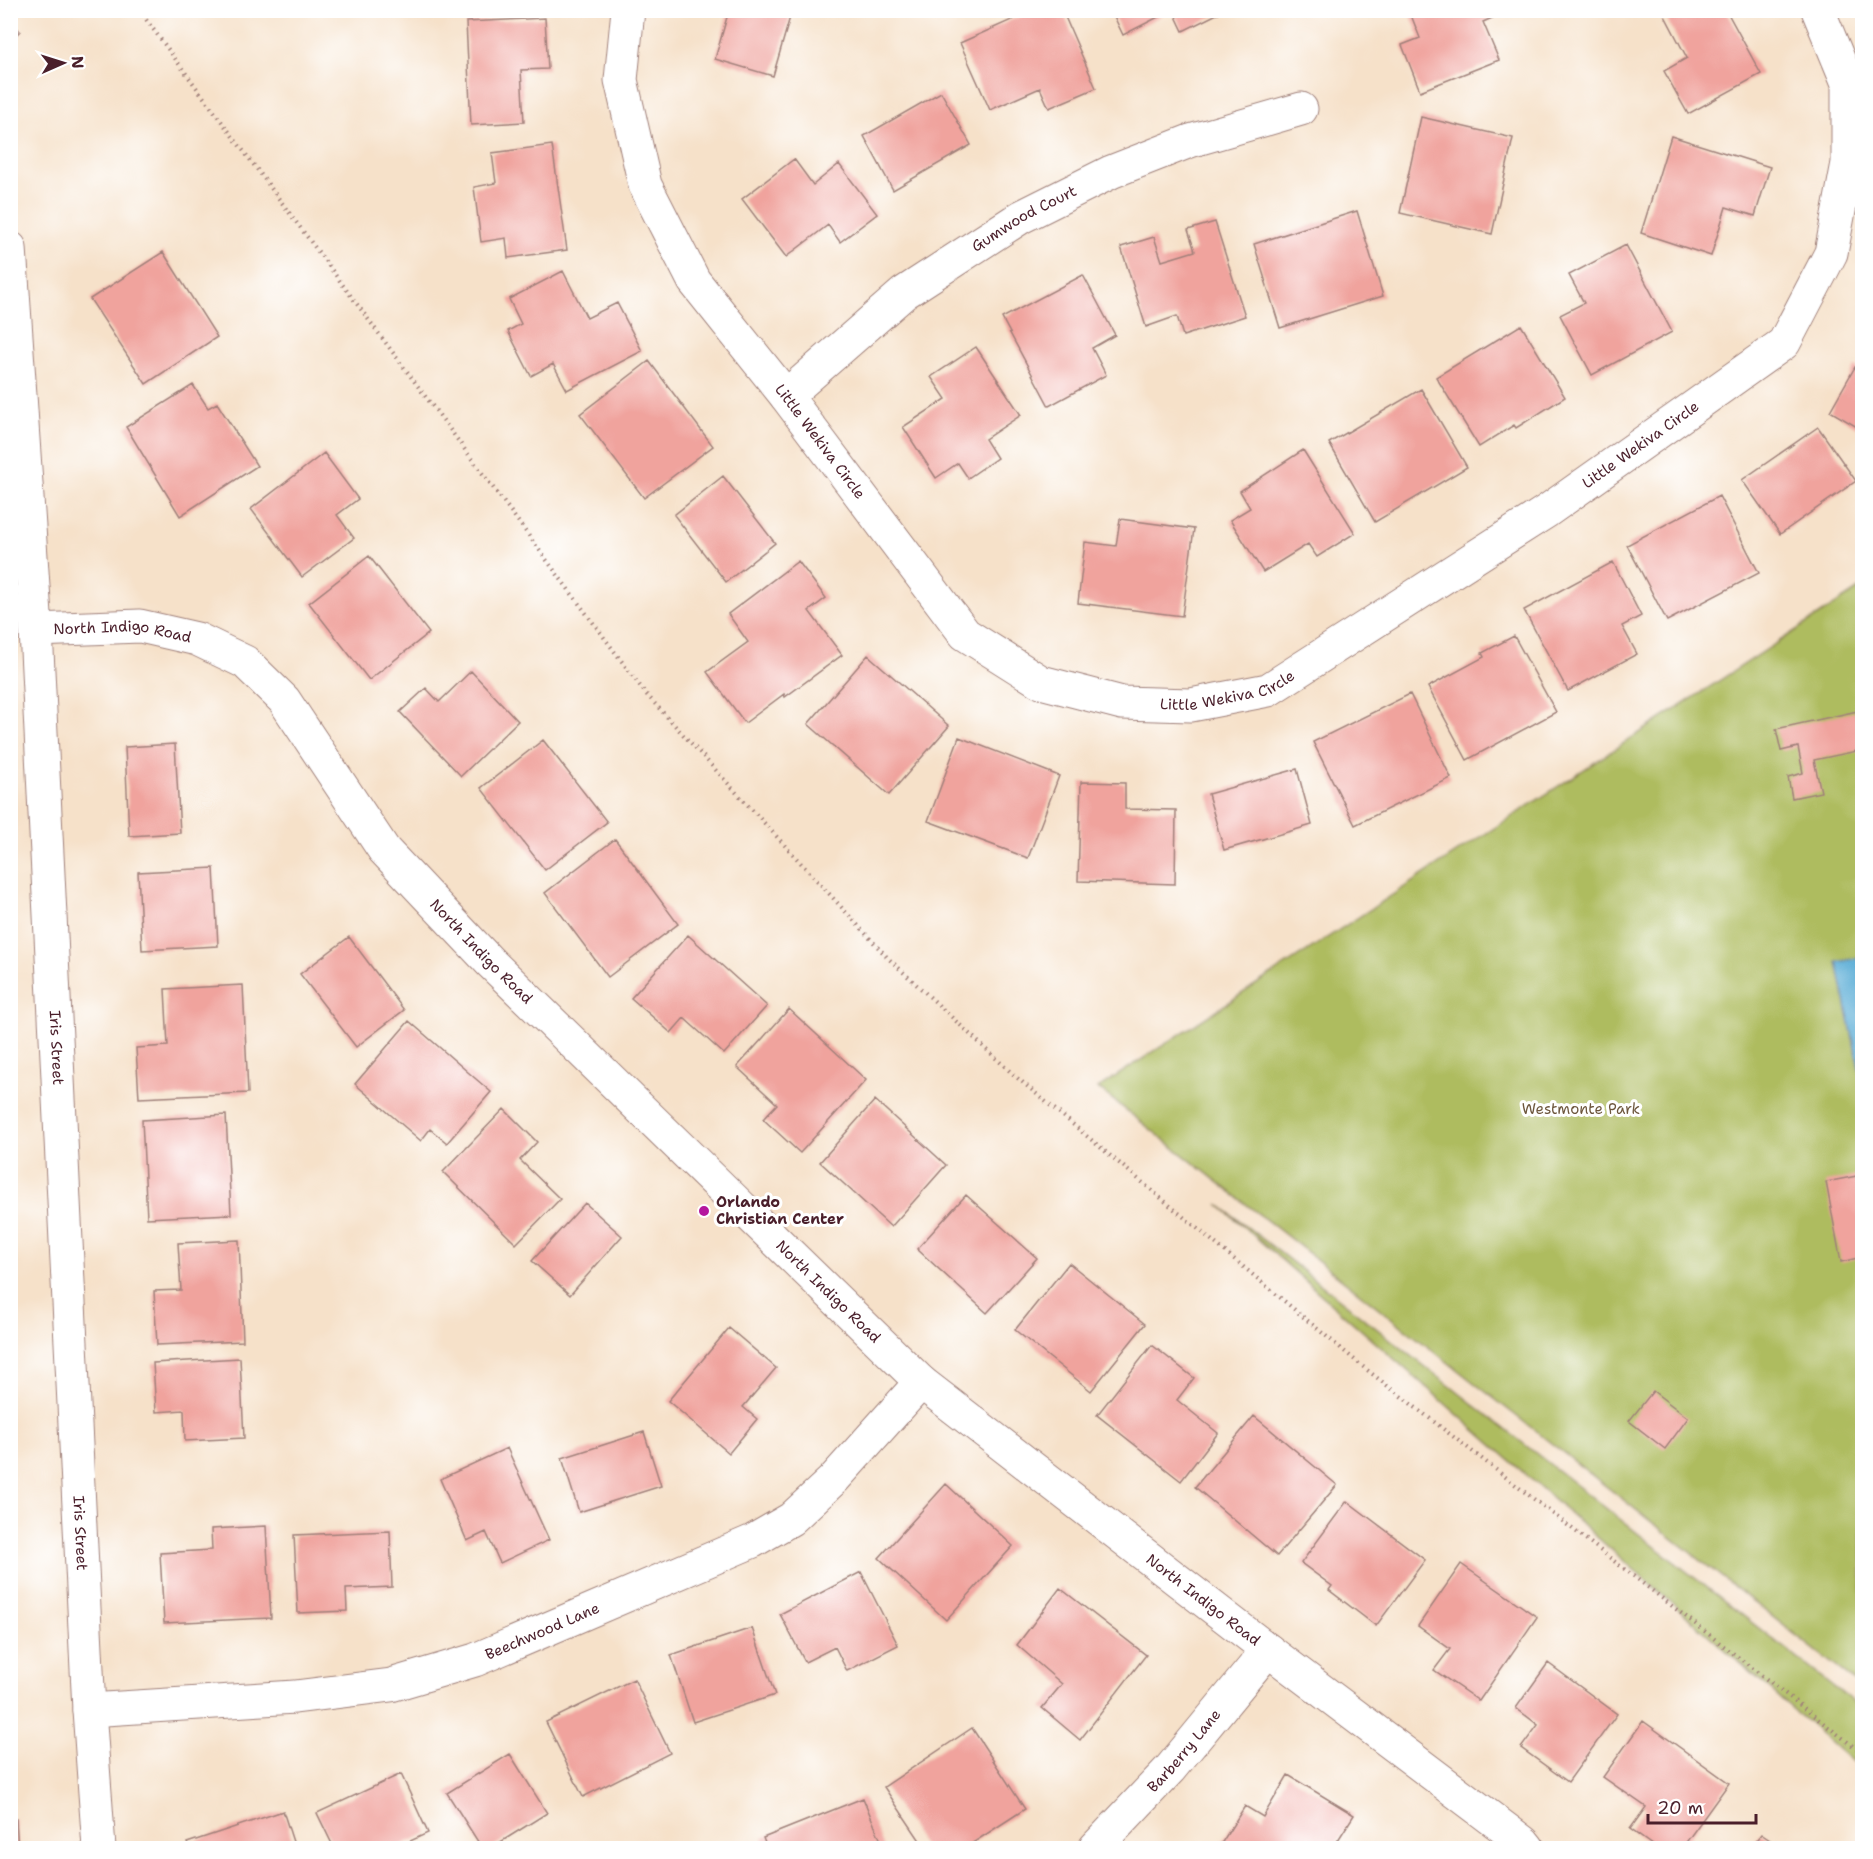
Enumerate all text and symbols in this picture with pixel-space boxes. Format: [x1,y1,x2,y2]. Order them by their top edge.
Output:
north arrow [33,33,93,93]
text: N [67,55,88,69]
street label: Gumwood Court [968,181,1080,257]
street label: Little Wekiva Circle [770,380,870,503]
street label: Little Wekiva Circle [1578,396,1703,493]
street label: North Indigo Road [53,616,194,648]
street label: Little Wekiva Circle [1160,666,1298,715]
street label: North Indigo Road [425,895,537,1009]
street label: Iris Street [45,1010,68,1086]
park label: Westmonte Park [1522,1099,1640,1119]
place label: Orlando Christian Center [716,1192,844,1229]
marker: Orlando Christian Center [697,1204,711,1218]
street label: North Indigo Road [771,1236,885,1348]
street label: Iris Street [68,1495,92,1571]
street label: North Indigo Road [1142,1549,1265,1651]
street label: Beechwood Lane [482,1598,603,1665]
street label: Barberry Lane [1143,1705,1225,1797]
scale bar [1648,1787,1756,1825]
text: 20 m [1657,1796,1703,1820]

